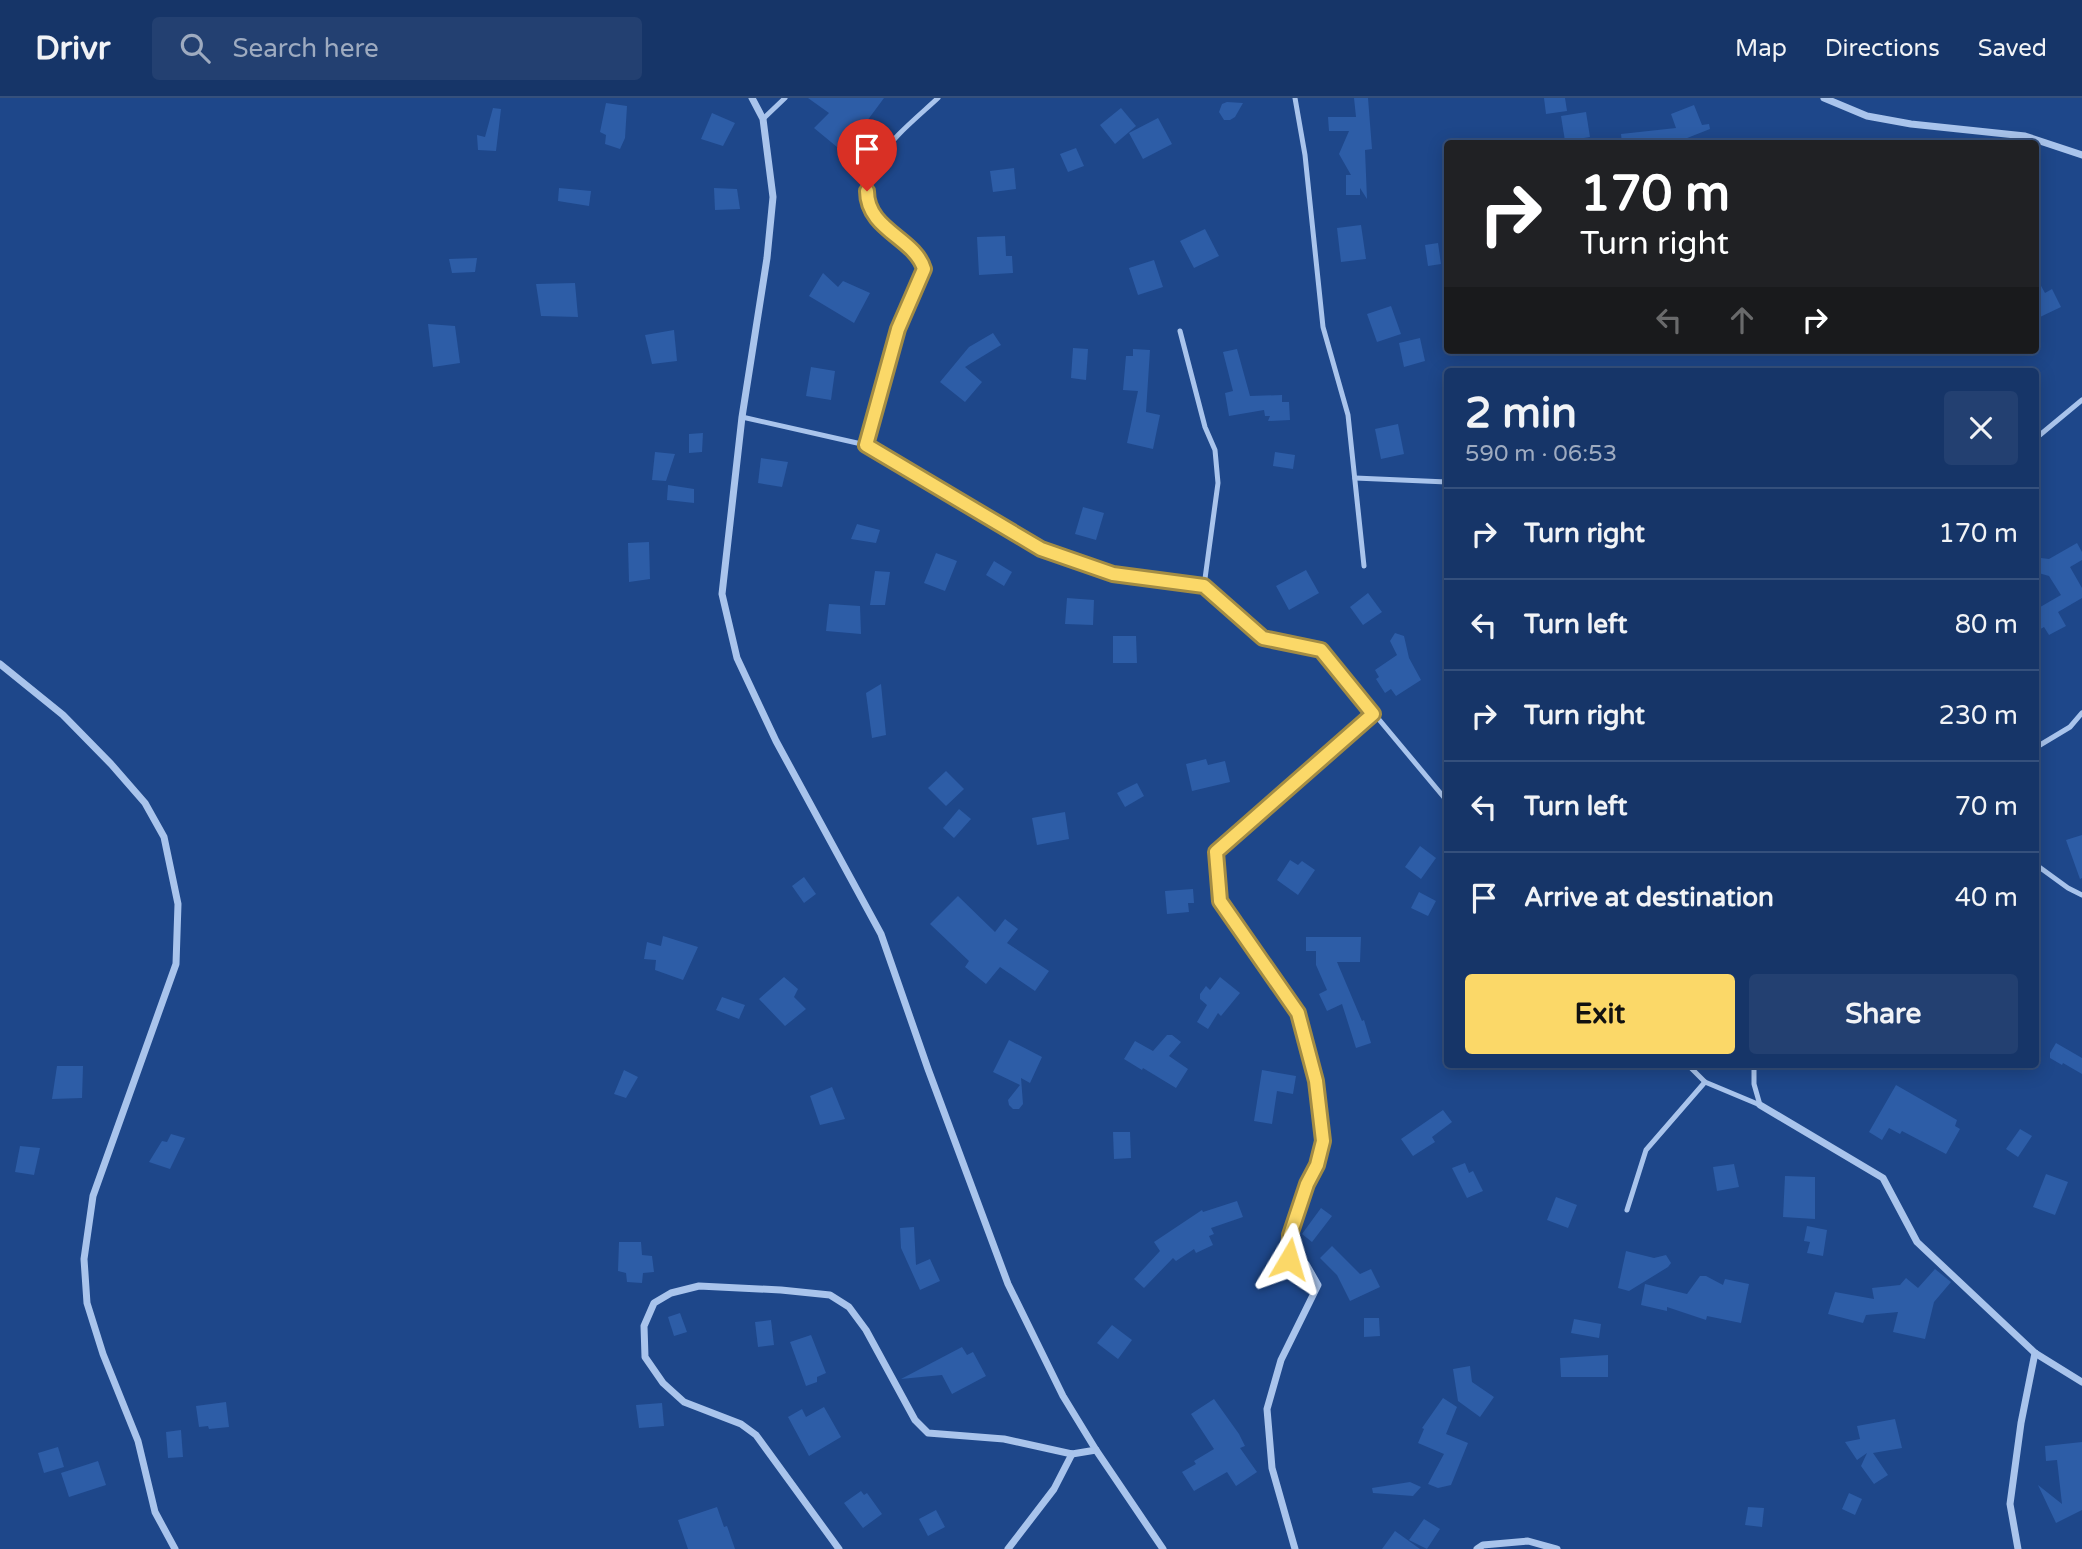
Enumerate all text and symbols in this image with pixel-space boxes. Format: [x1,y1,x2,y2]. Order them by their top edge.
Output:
search box [152,17,642,80]
text: Drivr [35,29,110,68]
icon: search [176,29,214,67]
text: Search here [232,33,379,64]
text: Map [1735,34,1787,63]
text: Directions [1825,34,1940,63]
text: Saved [1978,34,2047,63]
pin [837,119,897,191]
icon: arrive [848,130,886,168]
text: 170 m [1580,165,1730,224]
icon: right [1465,168,1556,259]
text: Turn right [1580,225,1729,263]
icon: left [1650,301,1688,339]
icon: ahead [1723,301,1761,339]
icon: right [1796,301,1834,339]
text: 2 min [1465,388,1577,439]
button: close [1944,391,2018,465]
text: 590 m · 06:53 [1465,440,1617,468]
icon: right [1465,515,1503,553]
text: Turn right [1524,518,1645,549]
text: 170 m [1938,518,2018,549]
icon: left [1465,606,1503,644]
text: Turn left [1524,609,1627,640]
text: 80 m [1955,609,2018,640]
icon: right [1465,697,1503,735]
text: Turn right [1524,700,1645,731]
text: 230 m [1938,700,2018,731]
icon: left [1465,788,1503,826]
text: Turn left [1524,791,1627,822]
text: 70 m [1955,791,2018,822]
icon: arrive [1465,879,1503,917]
text: Arrive at destination [1524,882,1774,913]
text: 40 m [1955,882,2018,913]
button: Exit [1465,974,1735,1054]
button: Share [1749,974,2018,1054]
position arrow [1252,1222,1326,1296]

